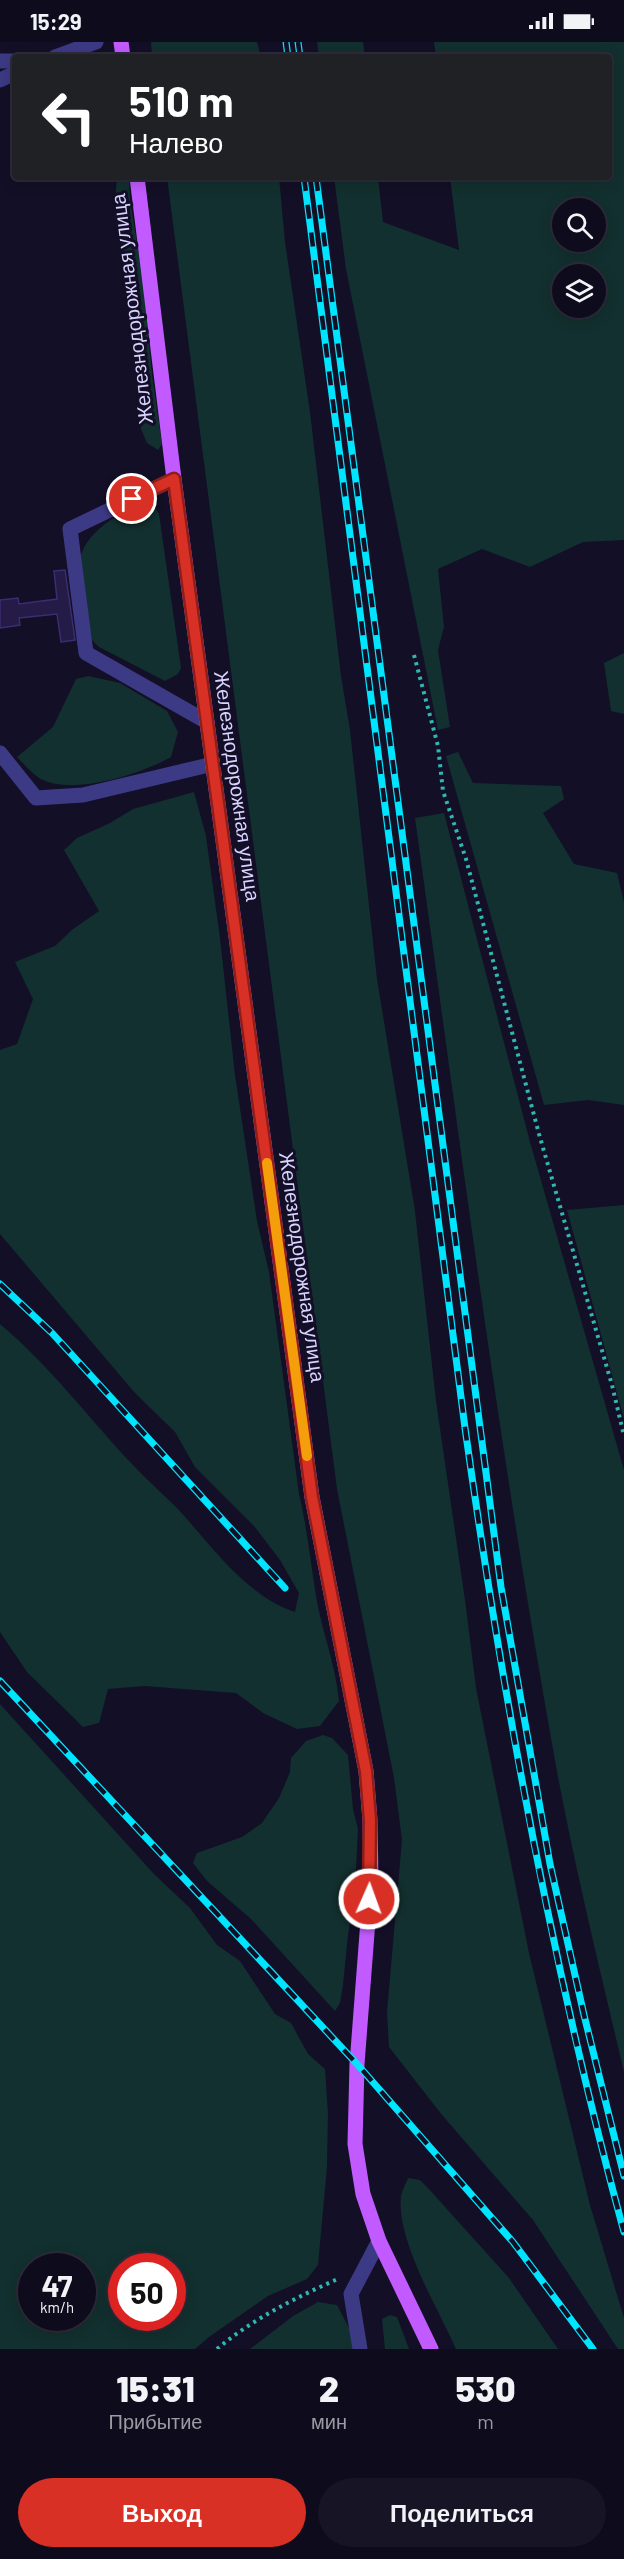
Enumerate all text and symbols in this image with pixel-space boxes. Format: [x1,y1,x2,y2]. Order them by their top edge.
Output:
text: 15:29 [30,8,82,34]
text: 510 m [129,75,233,125]
icon: left [30,78,108,156]
text: Налево [129,126,223,158]
street label: Железнодорожная улица [105,192,157,426]
map controls [552,198,606,318]
button: search [552,198,606,252]
button: layers [552,264,606,318]
pin [106,473,157,524]
icon: arrive [115,482,148,515]
street label: Железнодорожная улица [210,669,266,903]
street label: Железнодорожная улица [275,1150,331,1384]
position arrow [337,1867,401,1931]
speed limit sign: 50 [108,2253,186,2331]
text: 47 [42,2267,72,2303]
text: km/h [40,2298,74,2316]
text: 15:31 [116,2366,195,2409]
text: 2 [319,2366,339,2409]
text: 530 [455,2366,515,2409]
text: Прибытие [109,2409,202,2433]
text: мин [311,2409,347,2433]
text: m [477,2409,494,2433]
button: Выход [18,2478,306,2547]
button: Поделиться [318,2478,606,2547]

